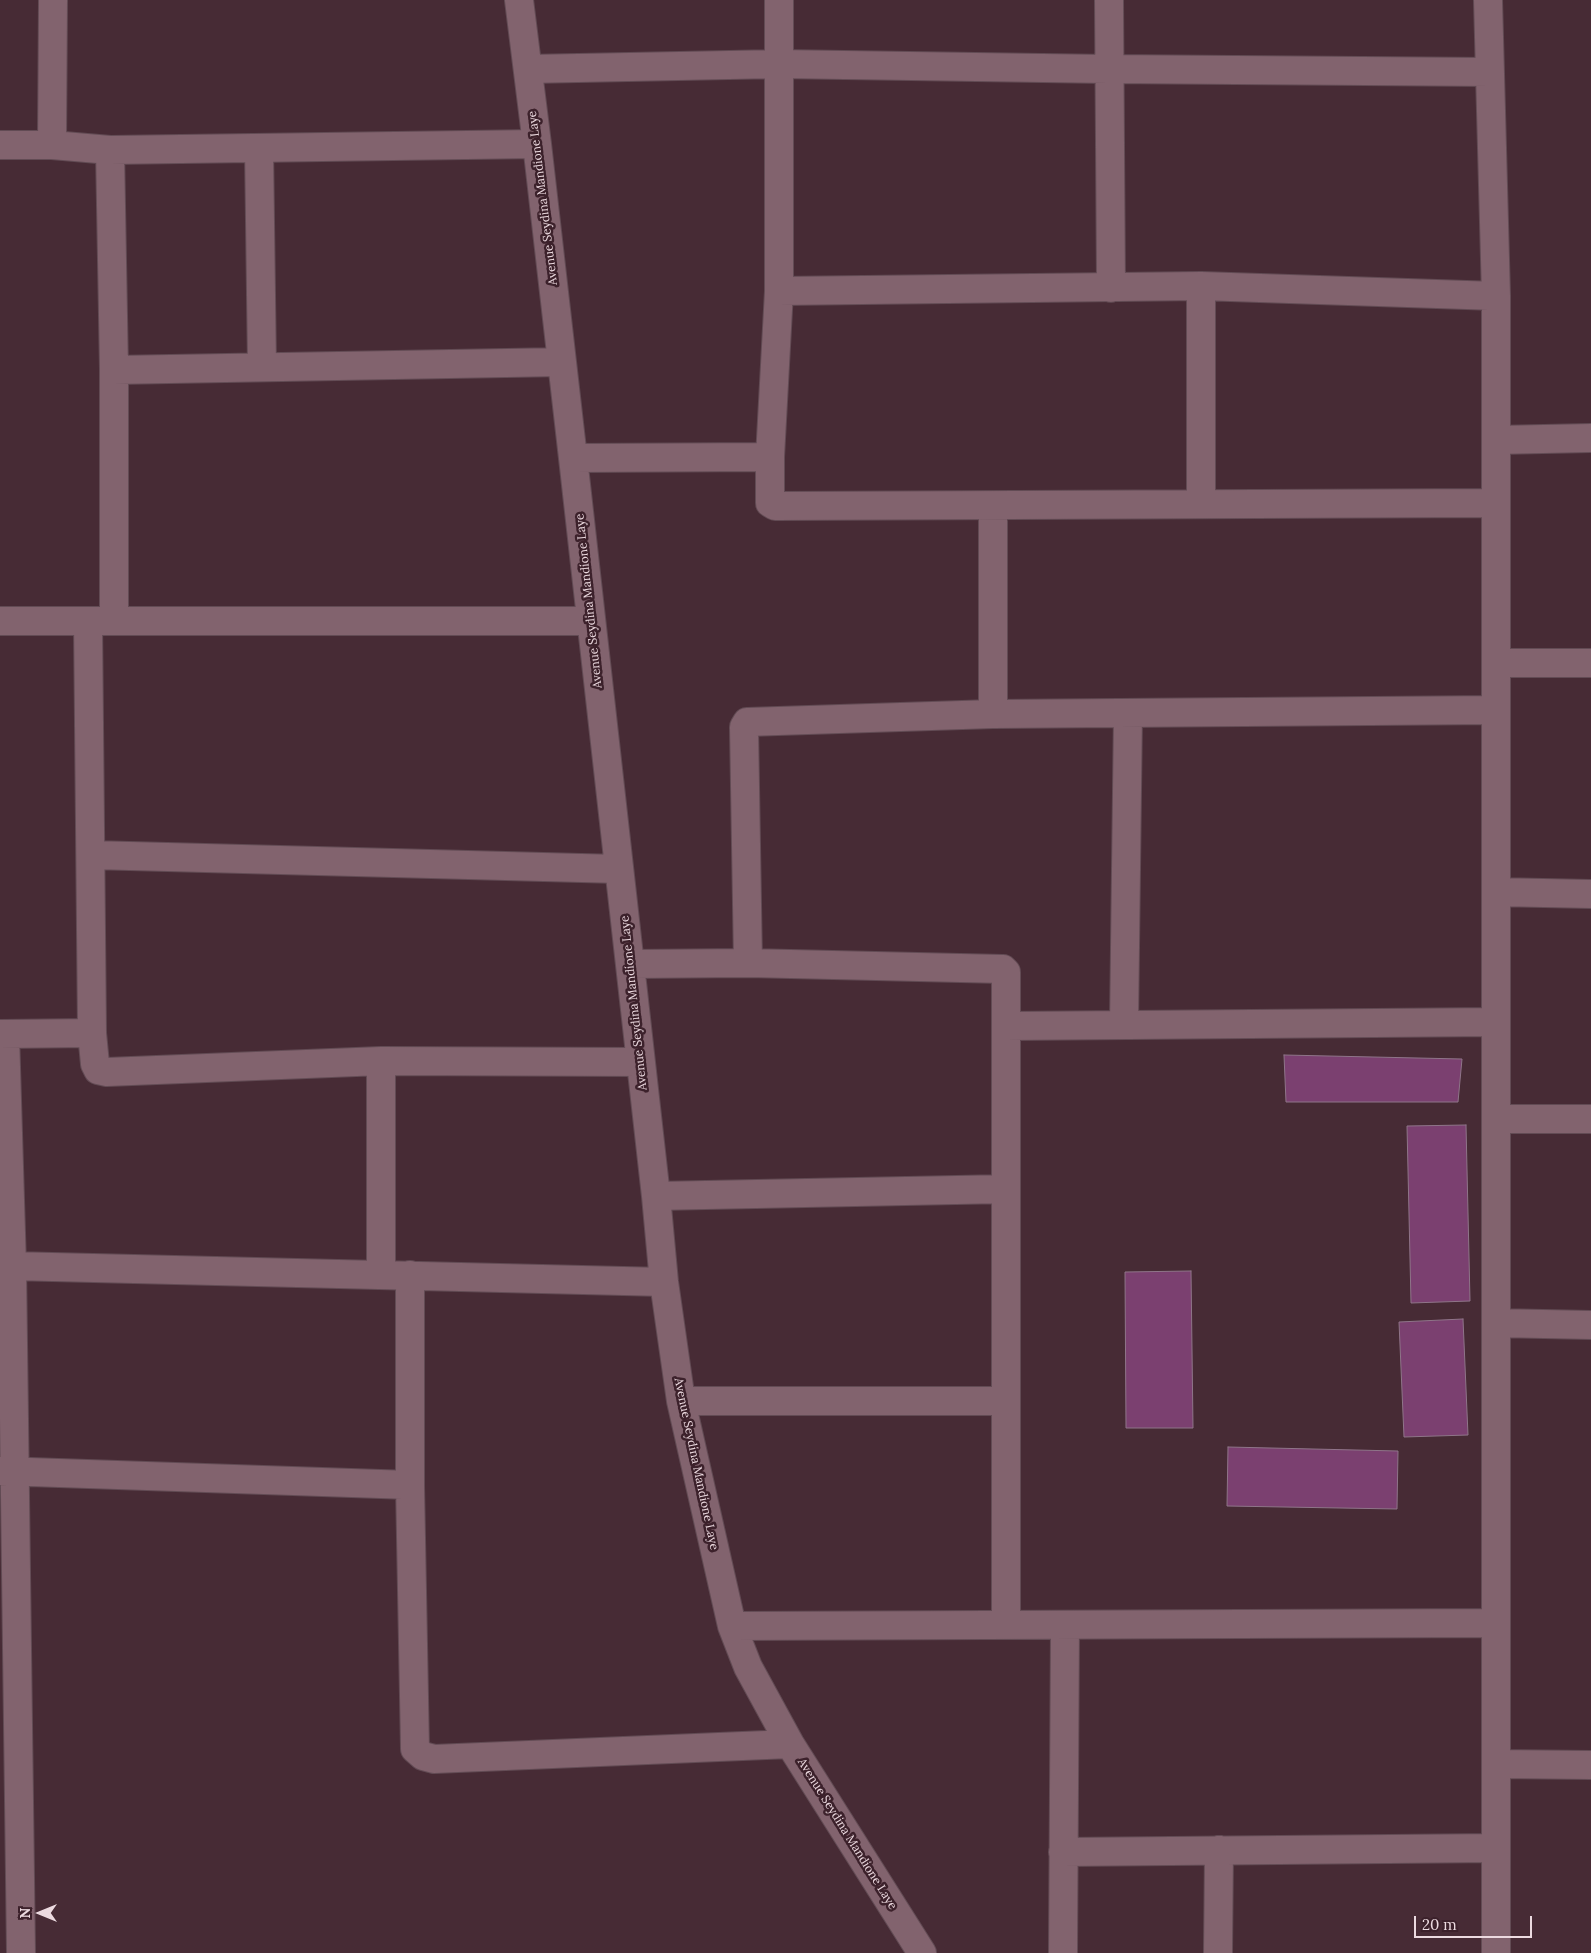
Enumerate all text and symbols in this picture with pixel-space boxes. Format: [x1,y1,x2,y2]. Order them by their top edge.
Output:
street label: Avenue Seydina Mandione Laye [525,110,561,286]
street label: Avenue Seydina Mandione Laye [573,513,605,689]
street label: Avenue Seydina Mandione Laye [618,915,650,1091]
street label: Avenue Seydina Mandione Laye [671,1377,721,1551]
street label: Avenue Seydina Mandione Laye [794,1756,900,1912]
north arrow [15,1888,65,1938]
scale bar [1416,1906,1534,1938]
text: N [16,1908,34,1918]
text: 20 m [1422,1915,1457,1934]

